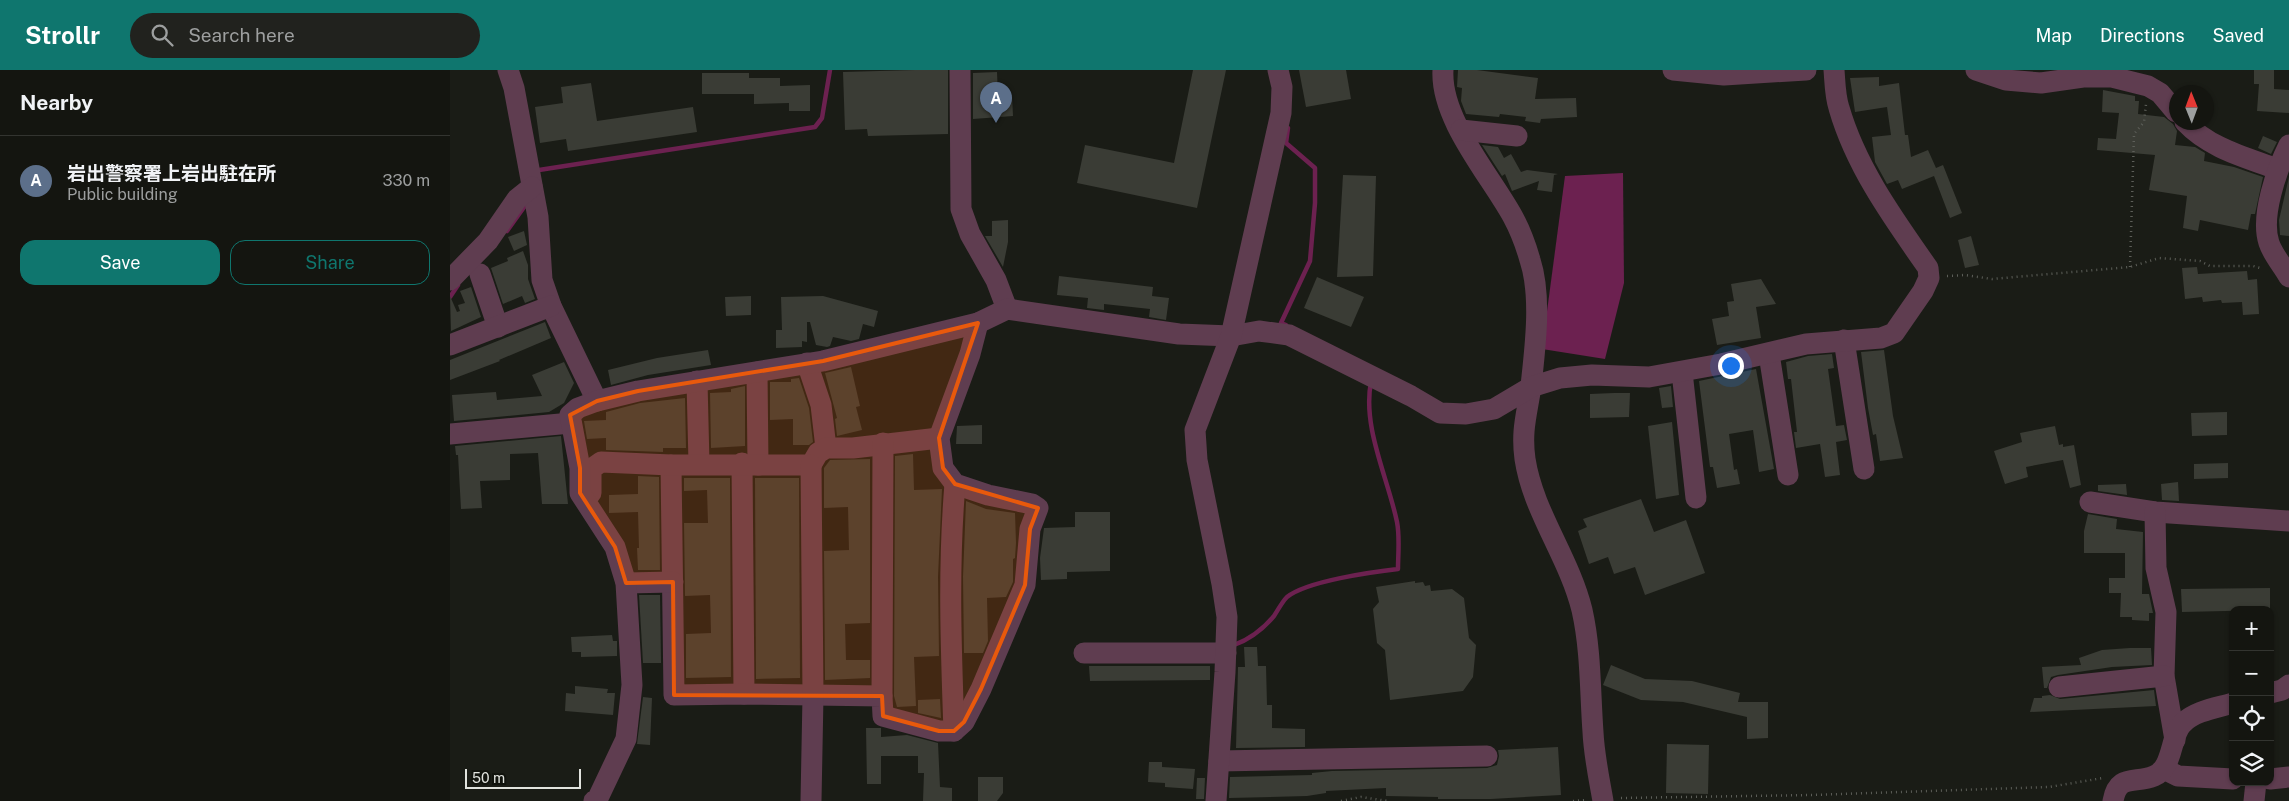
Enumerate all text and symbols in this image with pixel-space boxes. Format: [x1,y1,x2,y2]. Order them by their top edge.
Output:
search box [130,13,480,58]
text: Strollr [25,21,100,49]
icon: search [148,21,176,49]
text: Search here [188,24,295,46]
text: Map [2035,25,2072,46]
text: Directions [2100,25,2185,46]
text: Saved [2213,25,2264,46]
pin: A [980,82,1012,123]
north arrow [2169,85,2214,130]
text: Nearby [20,90,93,115]
text: 岩出警察署上岩出駐在所 [67,162,276,184]
text: A [30,171,42,190]
text: 330 m [383,171,430,190]
text: Public building [67,185,178,204]
button: Save [20,240,220,285]
button: Share [230,240,430,285]
your location [1718,353,1744,379]
map controls [2229,606,2274,786]
button: + [2229,606,2274,651]
button: − [2229,651,2274,696]
button: locate [2229,696,2274,741]
button: layers [2229,741,2274,786]
scale bar [465,766,581,789]
text: 50 m [472,770,505,786]

